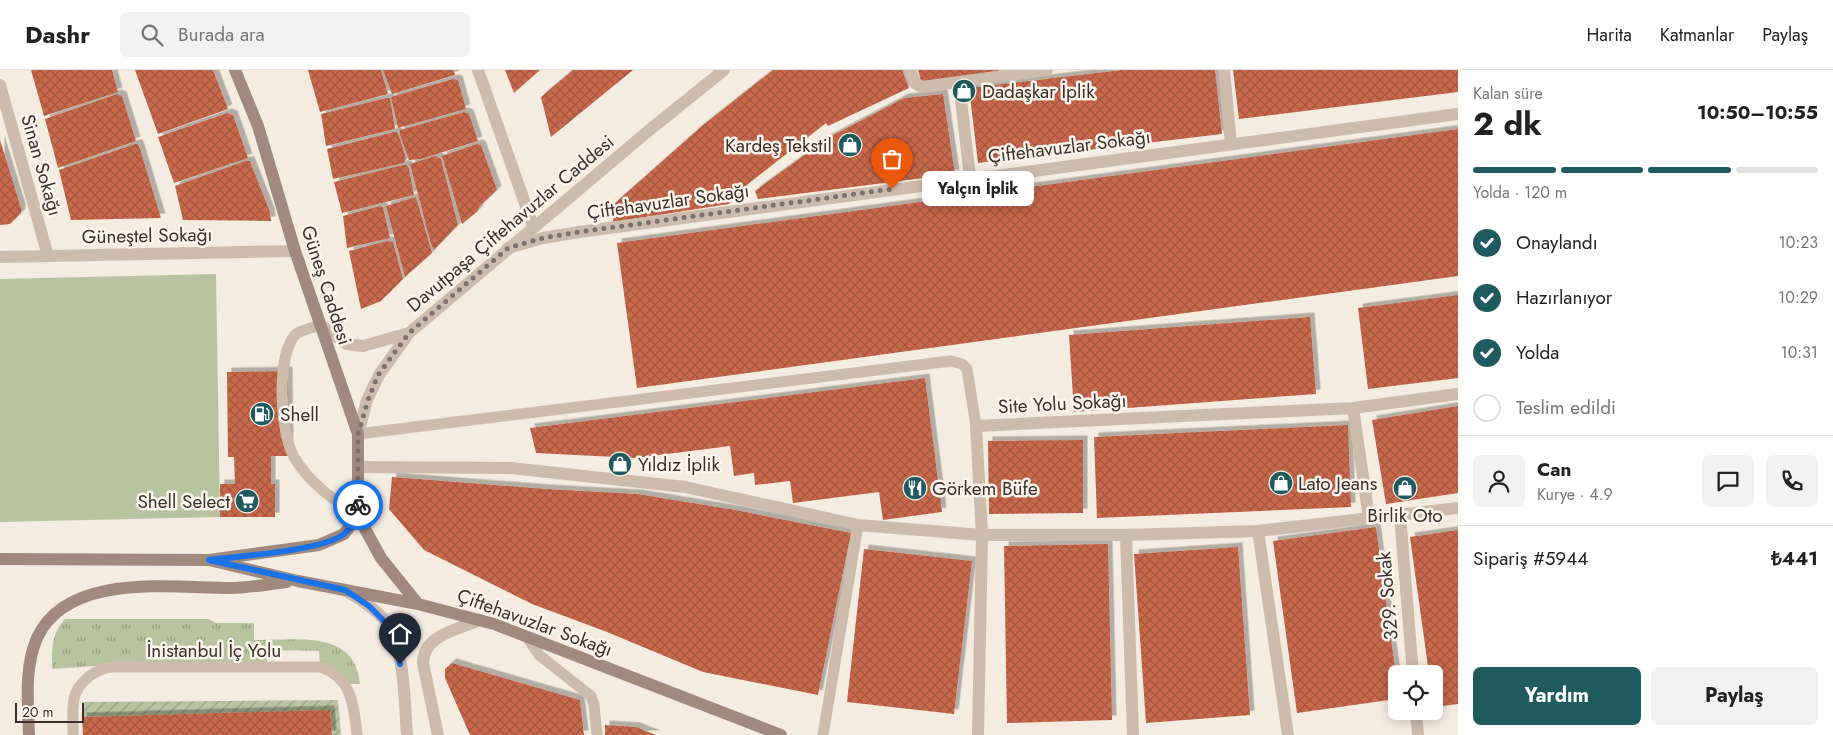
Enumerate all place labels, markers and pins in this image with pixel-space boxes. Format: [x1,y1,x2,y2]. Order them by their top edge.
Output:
shop icon: Dadaşkar İplik [951,78,977,104]
place label: Dadaşkar İplik [982,78,1095,105]
place label: Kardeş Tekstil [725,132,832,159]
shop icon: Kardeş Tekstil [837,132,863,158]
pin [871,138,913,189]
callout: Yalçın İplik [922,172,1034,206]
fuel station icon: Shell [249,401,275,427]
place label: Shell [280,401,319,428]
shop icon: Yıldız İplik [607,451,633,477]
place label: Yıldız İplik [638,451,720,478]
shop icon: Lato Jeans [1268,470,1294,496]
place label: Lato Jeans [1298,470,1378,497]
restaurant icon: Görkem Büfe [902,475,928,501]
place label: Görkem Büfe [932,475,1038,502]
shop icon: Birlik Oto [1392,475,1418,501]
place label: Shell Select [137,488,230,515]
supermarket icon: Shell Select [234,488,260,514]
place label: Birlik Oto [1367,502,1443,529]
pin [379,613,421,664]

